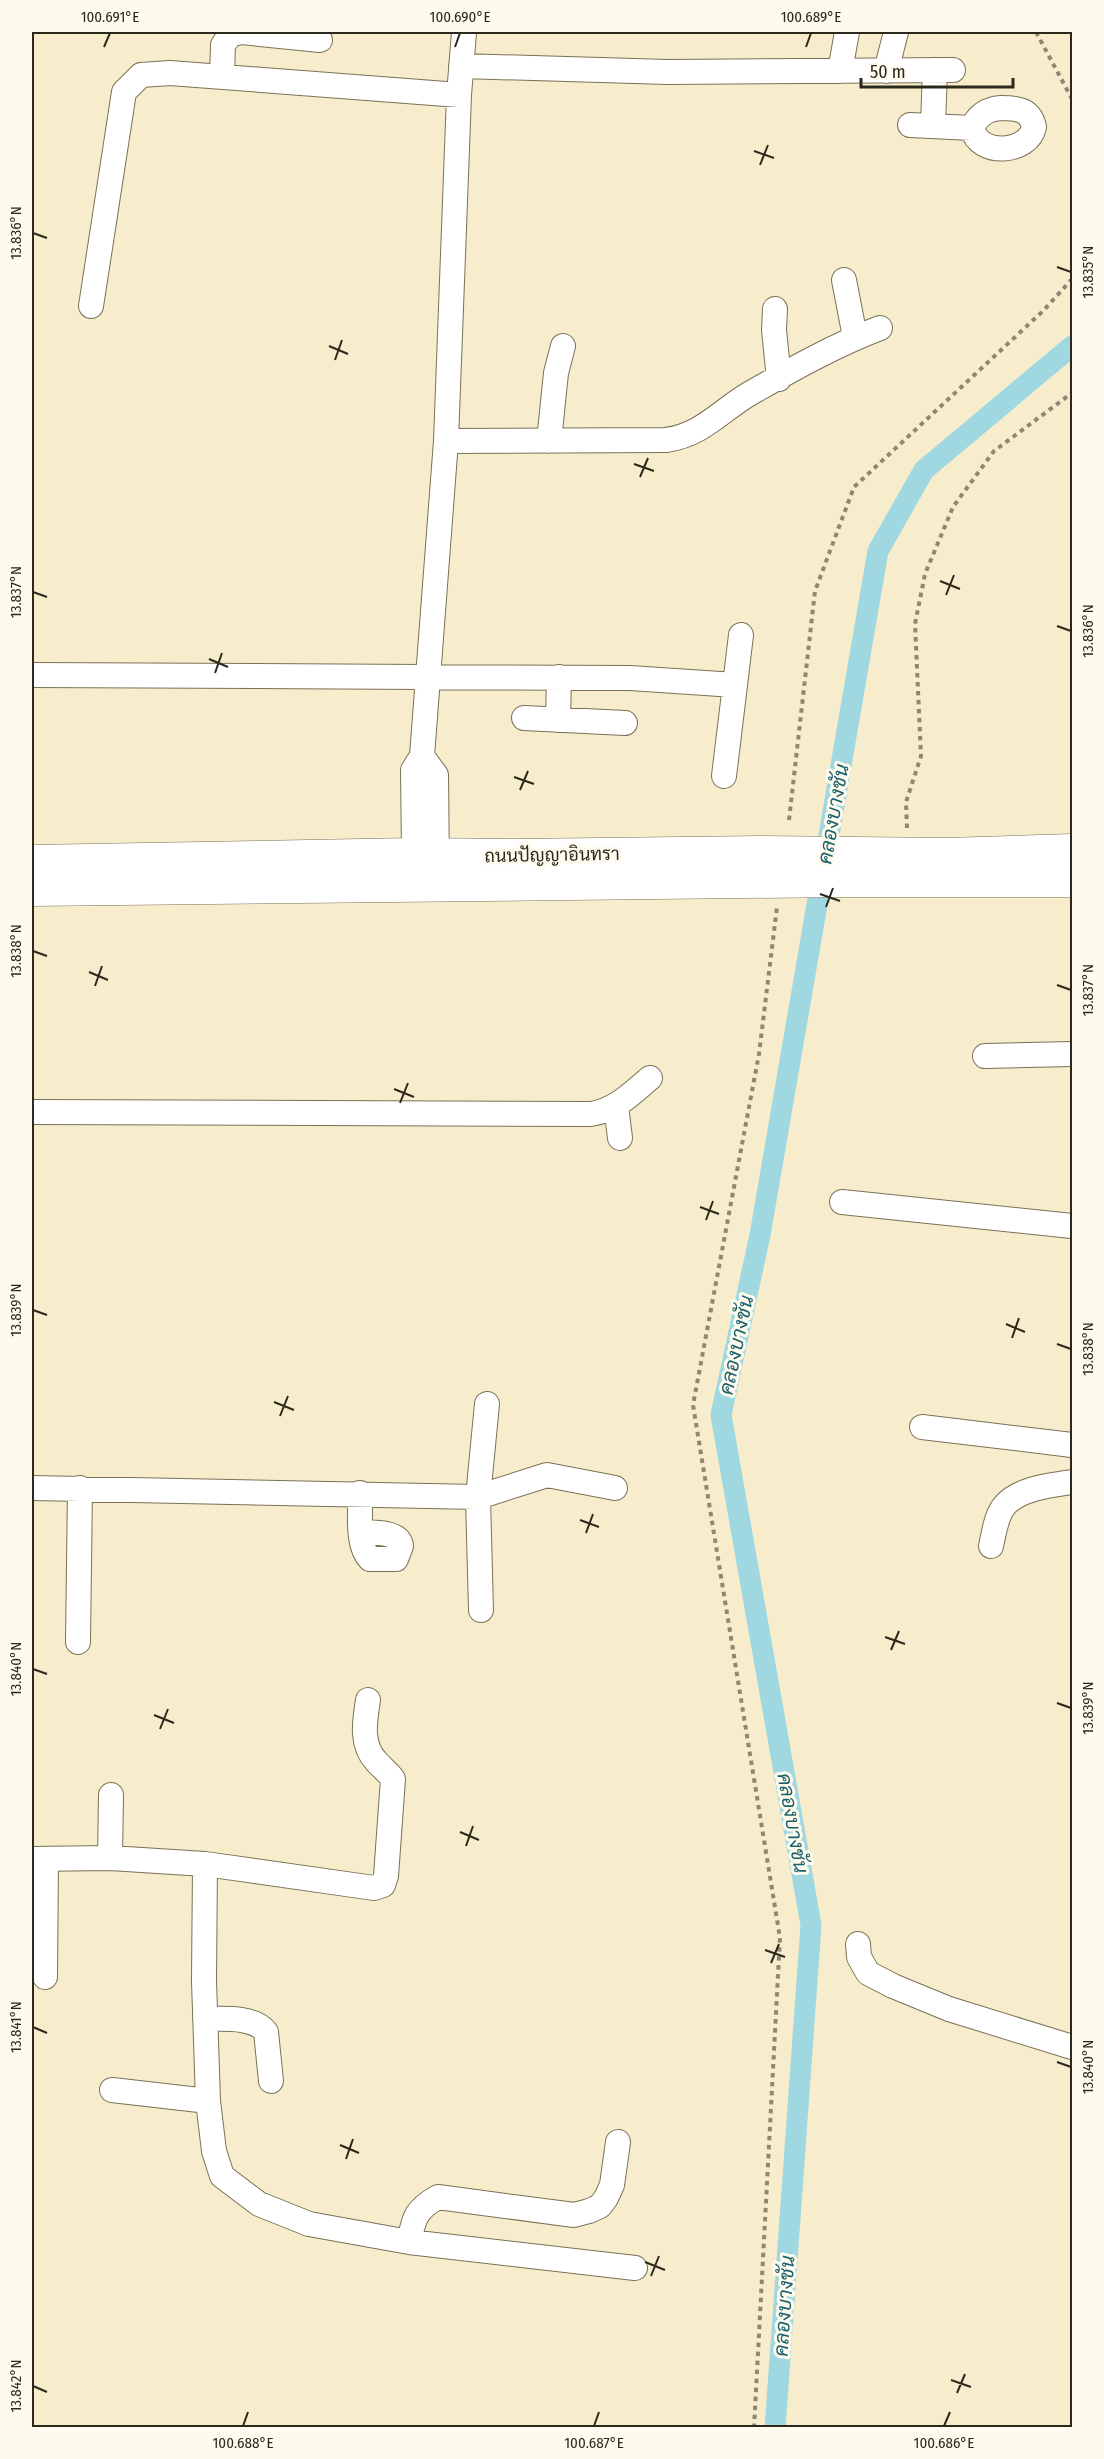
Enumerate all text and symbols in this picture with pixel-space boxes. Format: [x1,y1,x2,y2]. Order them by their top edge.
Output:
text: 100.691°E [81,8,139,26]
text: 100.690°E [430,8,490,26]
text: 100.689°E [781,8,841,26]
scale bar [861,51,1012,89]
text: 50 m [870,61,906,83]
text: 13.836°N [7,206,25,260]
text: 13.835°N [1079,246,1097,298]
text: 13.837°N [7,566,25,618]
text: 13.836°N [1079,604,1097,658]
water label: คลองบางชัน [812,762,854,866]
street label: ถนนปัญญาอินทรา [484,843,620,867]
text: 13.838°N [7,924,25,978]
text: 13.837°N [1079,964,1097,1016]
text: 13.839°N [7,1283,25,1337]
water label: คลองบางชัน [714,1293,758,1397]
text: 13.838°N [1079,1322,1097,1376]
text: 13.840°N [7,1642,25,1696]
text: 13.839°N [1079,1681,1097,1735]
water label: คลองบางชัน [772,1771,814,1875]
text: 13.841°N [7,2001,25,2053]
text: 13.840°N [1079,2040,1097,2094]
water label: คลองบางชัน [769,2255,800,2357]
text: 13.842°N [7,2359,25,2413]
text: 100.688°E [212,2434,274,2452]
text: 100.687°E [564,2434,624,2452]
text: 100.686°E [914,2434,974,2452]

